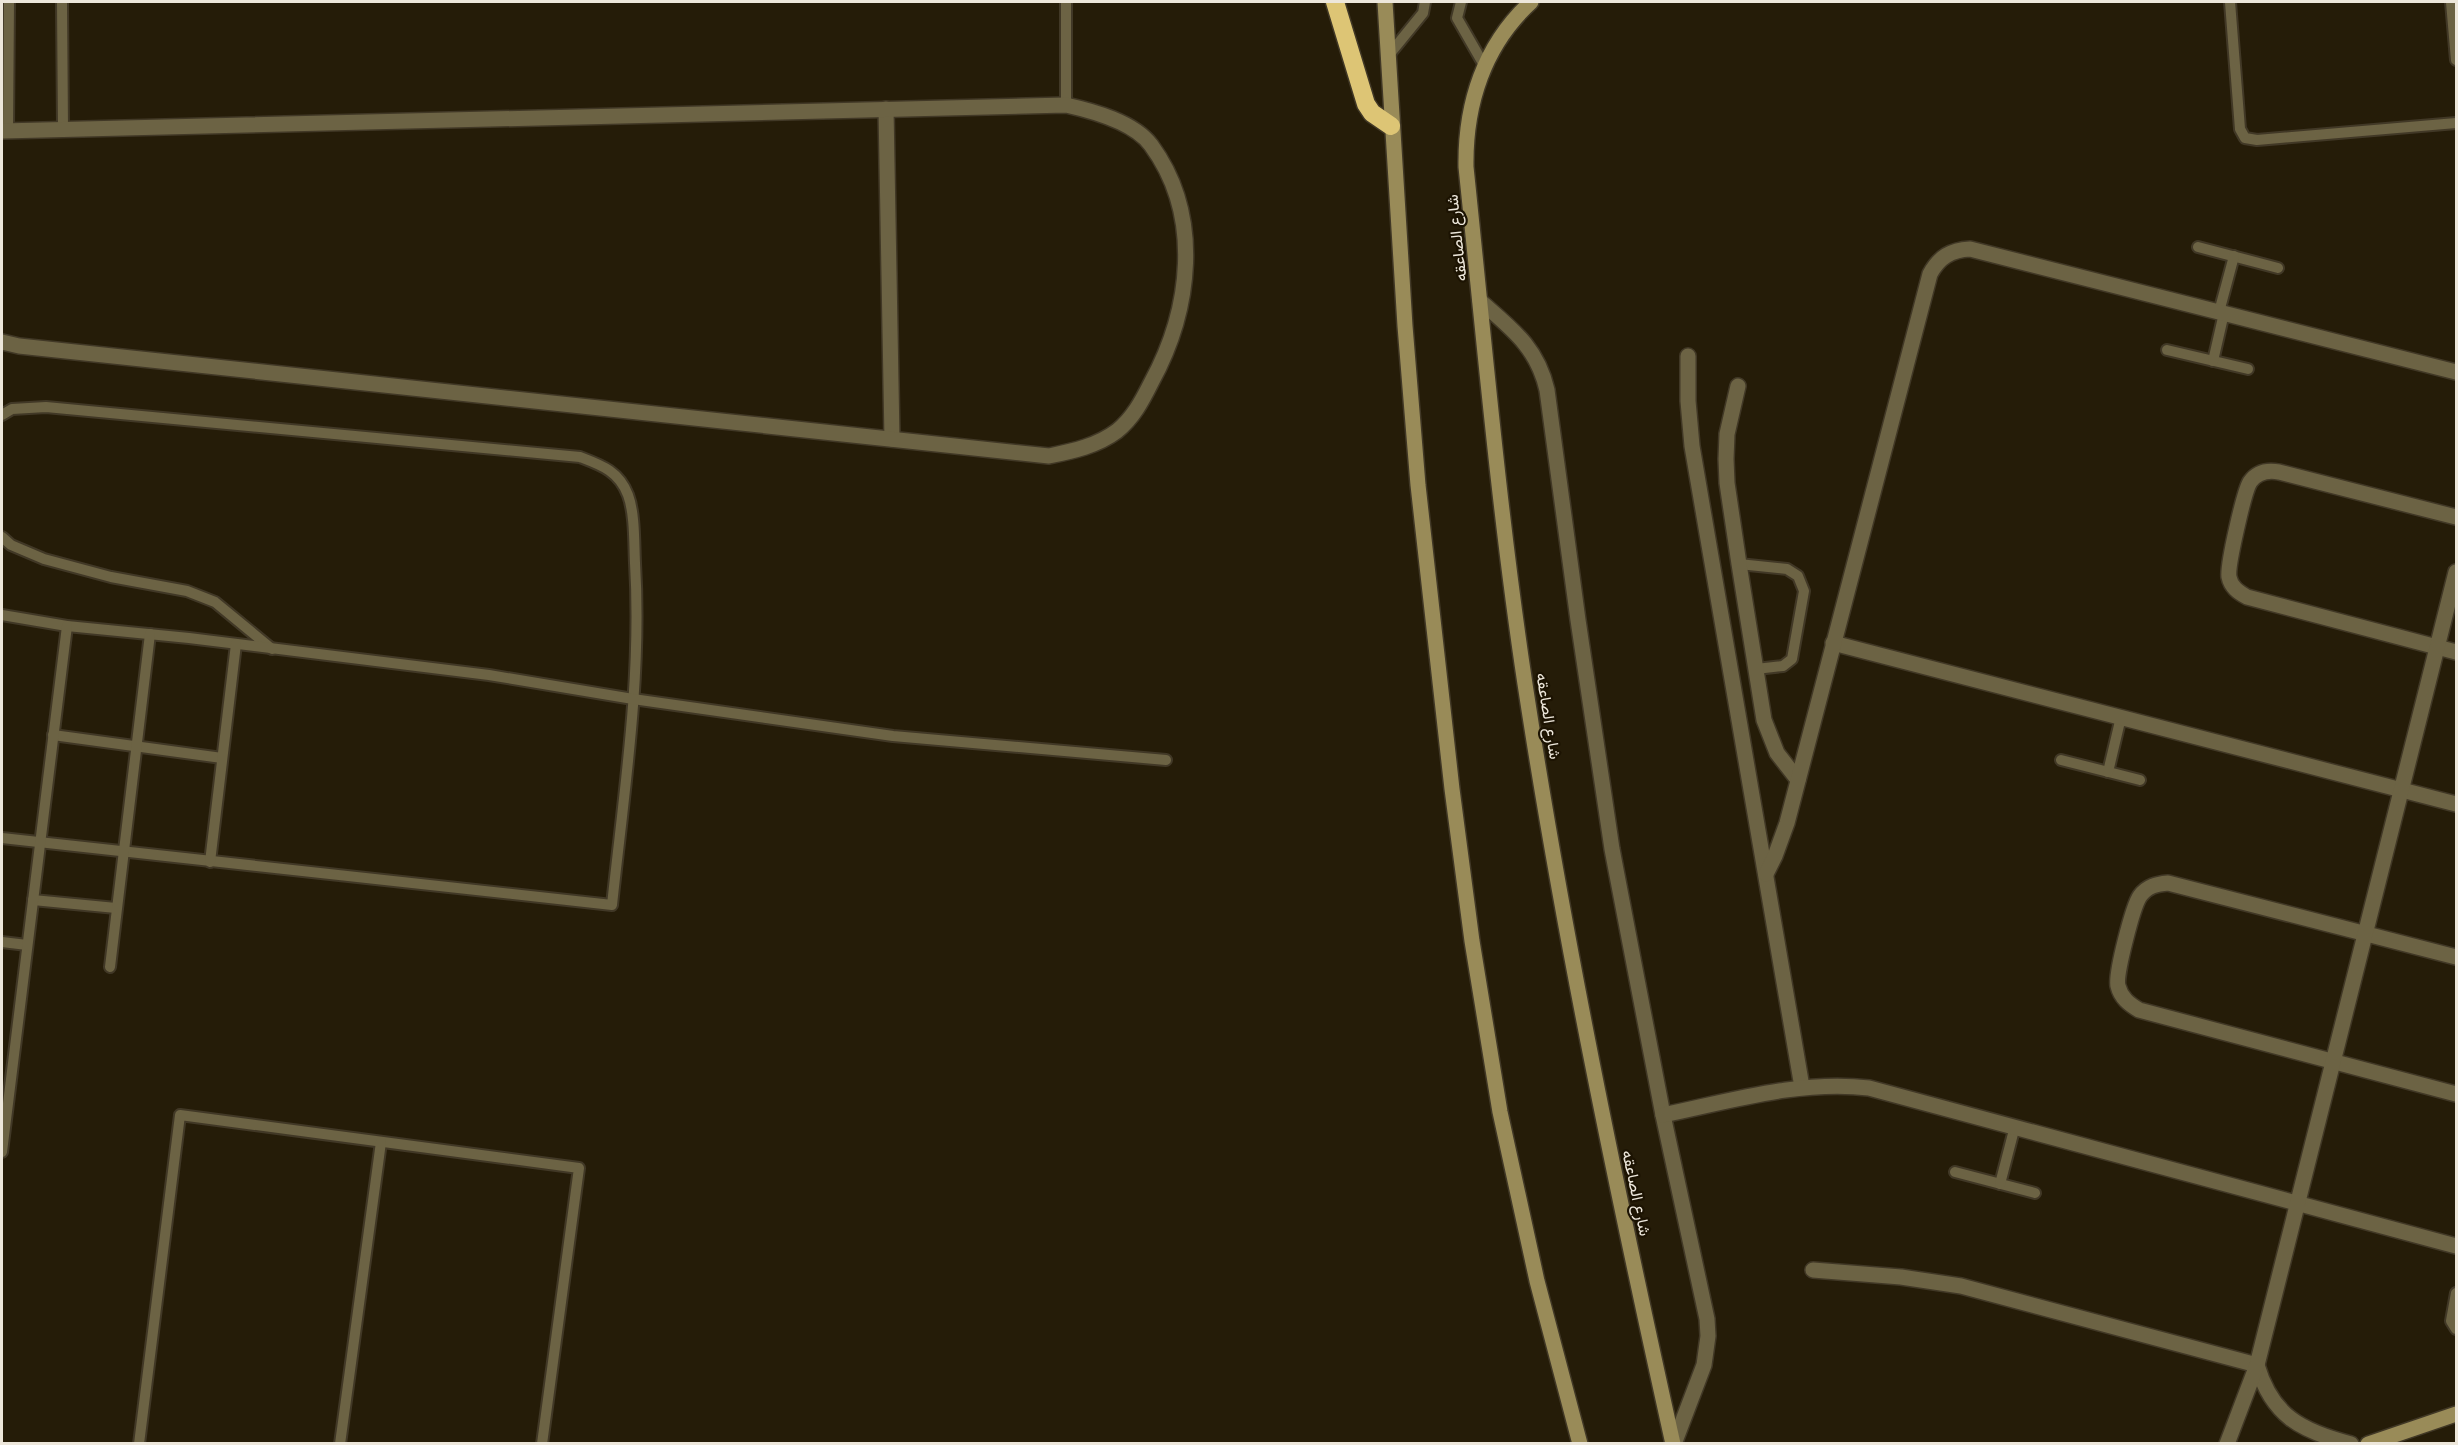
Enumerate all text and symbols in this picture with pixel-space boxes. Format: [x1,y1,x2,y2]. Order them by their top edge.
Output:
street label: شارع الصاعقه [1441,193,1472,282]
street label: شارع الصاعقه [1530,671,1566,761]
street label: شارع الصاعقه [1616,1148,1656,1238]

